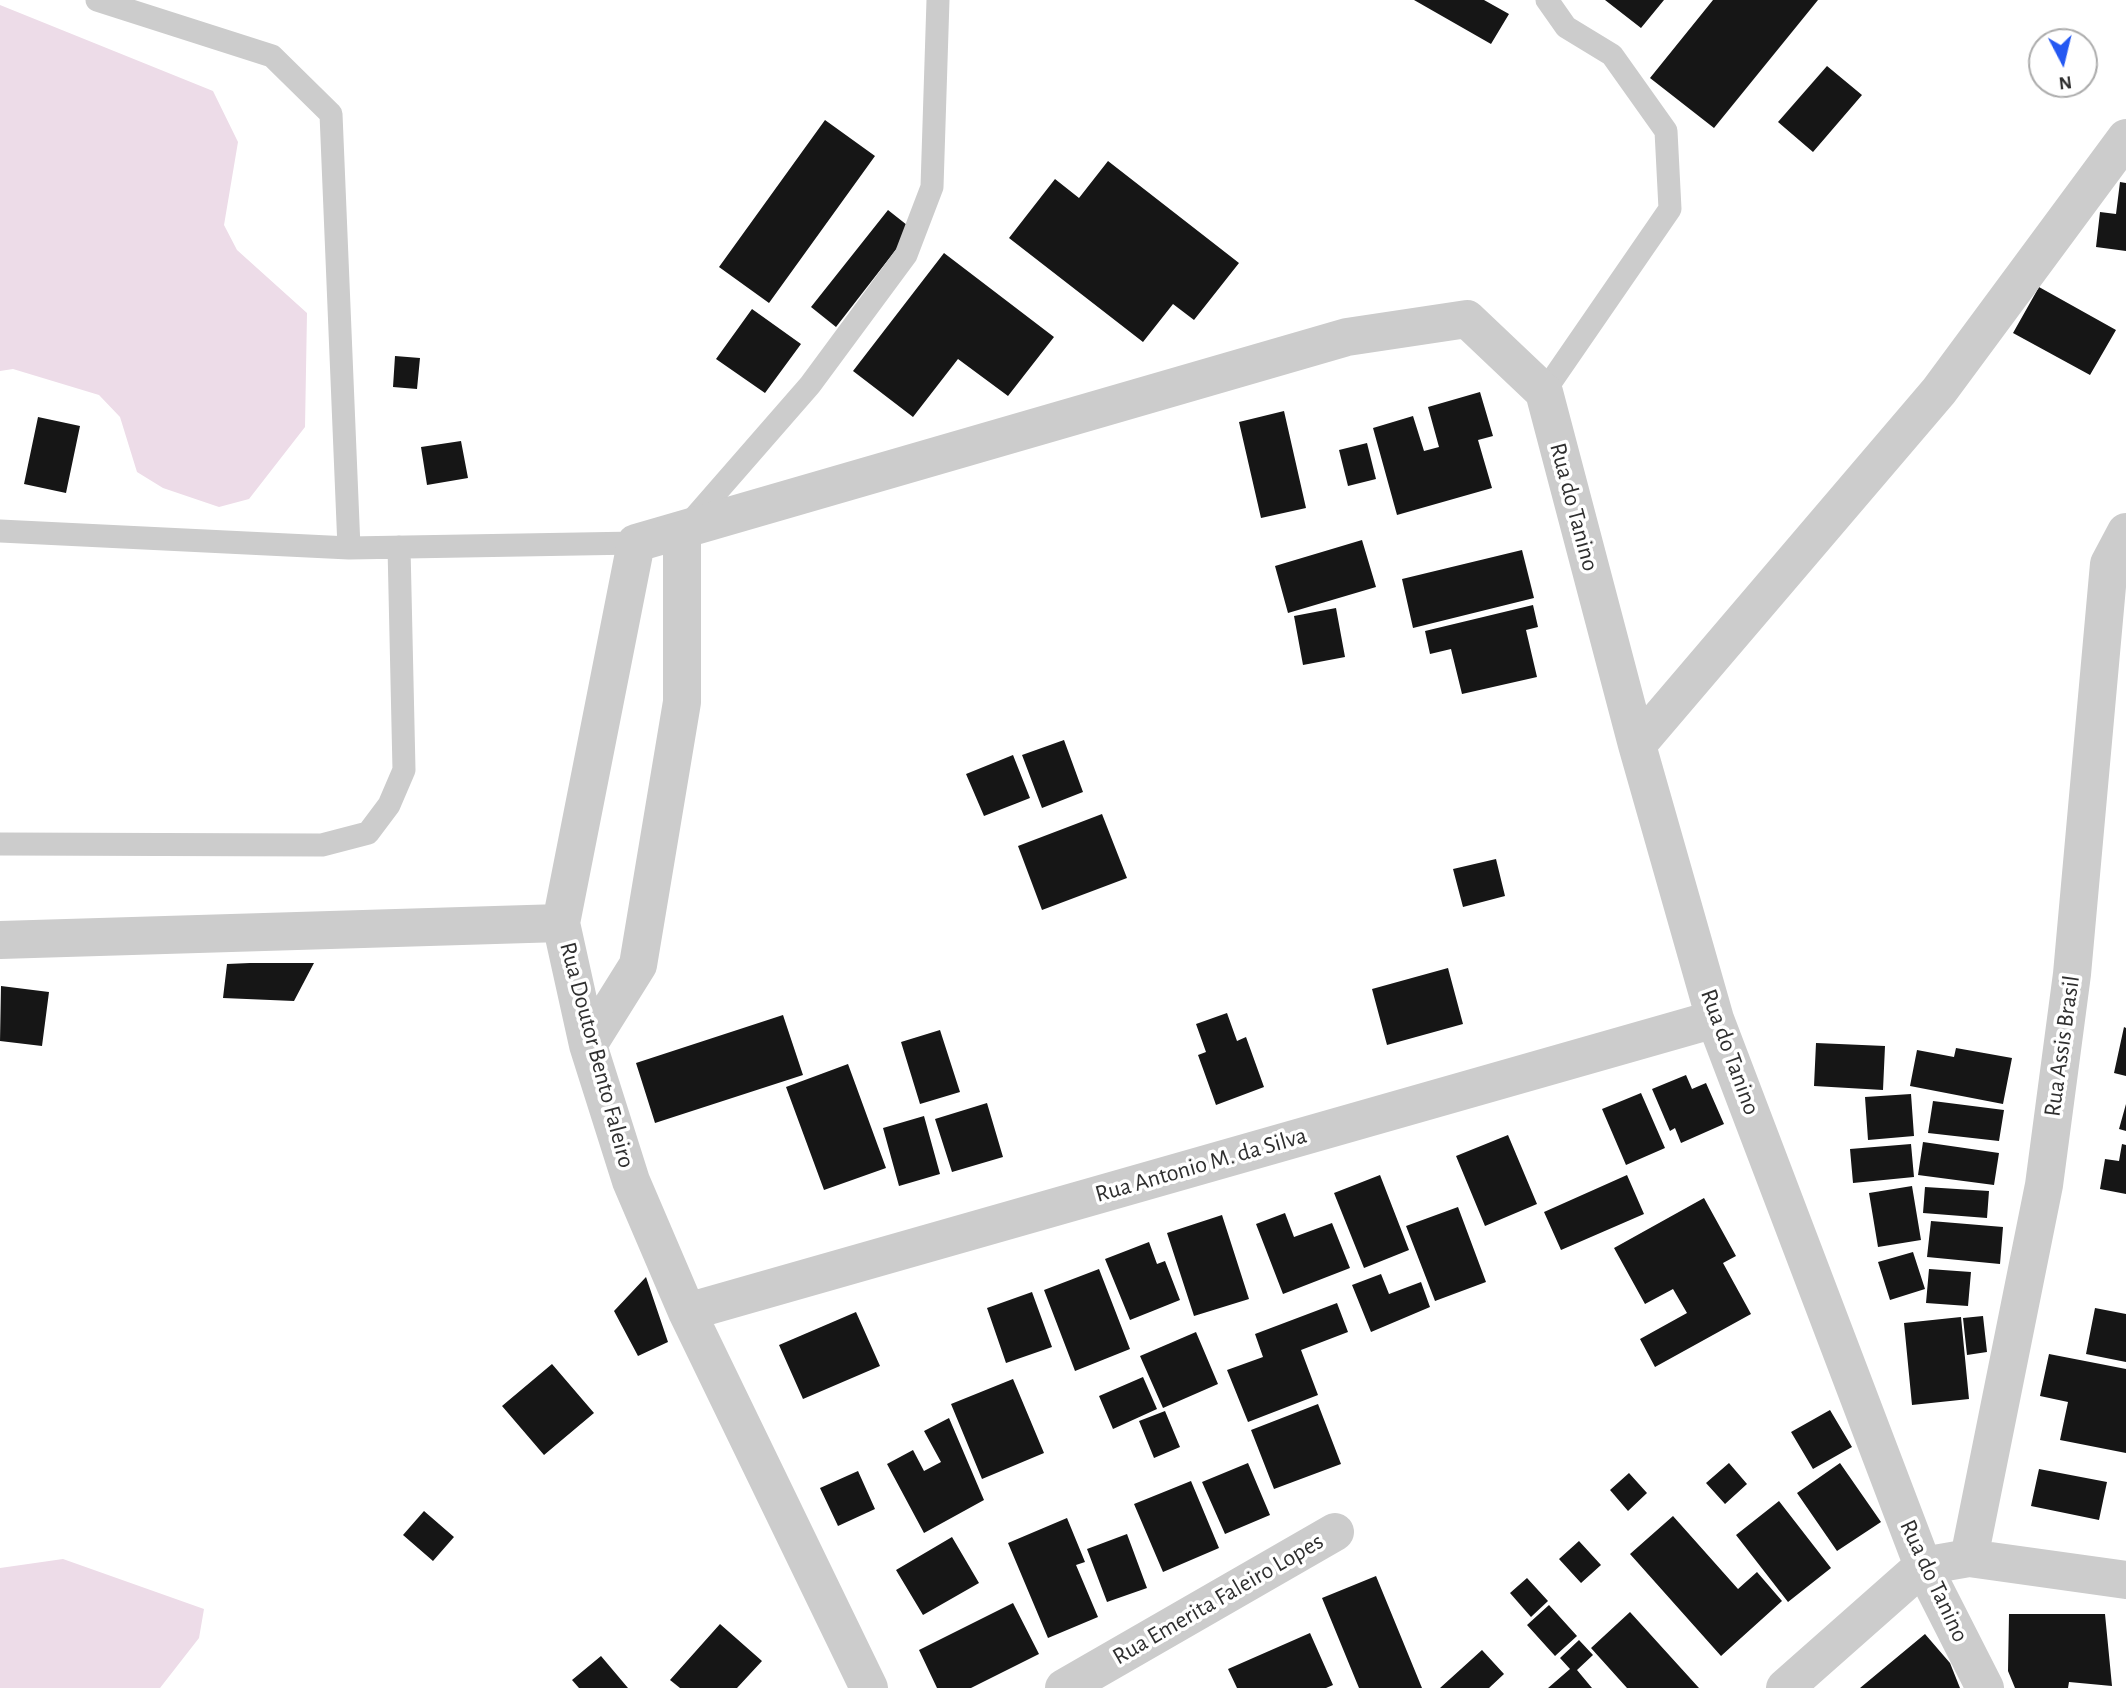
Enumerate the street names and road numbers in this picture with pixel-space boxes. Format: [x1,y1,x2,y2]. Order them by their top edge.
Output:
street label: Rua do Tanino [1543,440,1605,574]
street label: Rua Doutor Bento Faleiro [553,939,641,1171]
street label: Rua Assis Brasil [2038,974,2086,1118]
street label: Rua do Tanino [1694,985,1766,1119]
street label: Rua Antonio M. da Silva [1092,1121,1310,1209]
street label: Rua do Tanino [1893,1515,1975,1647]
street label: Rua Emerita Faleiro Lopes [1107,1527,1329,1671]

